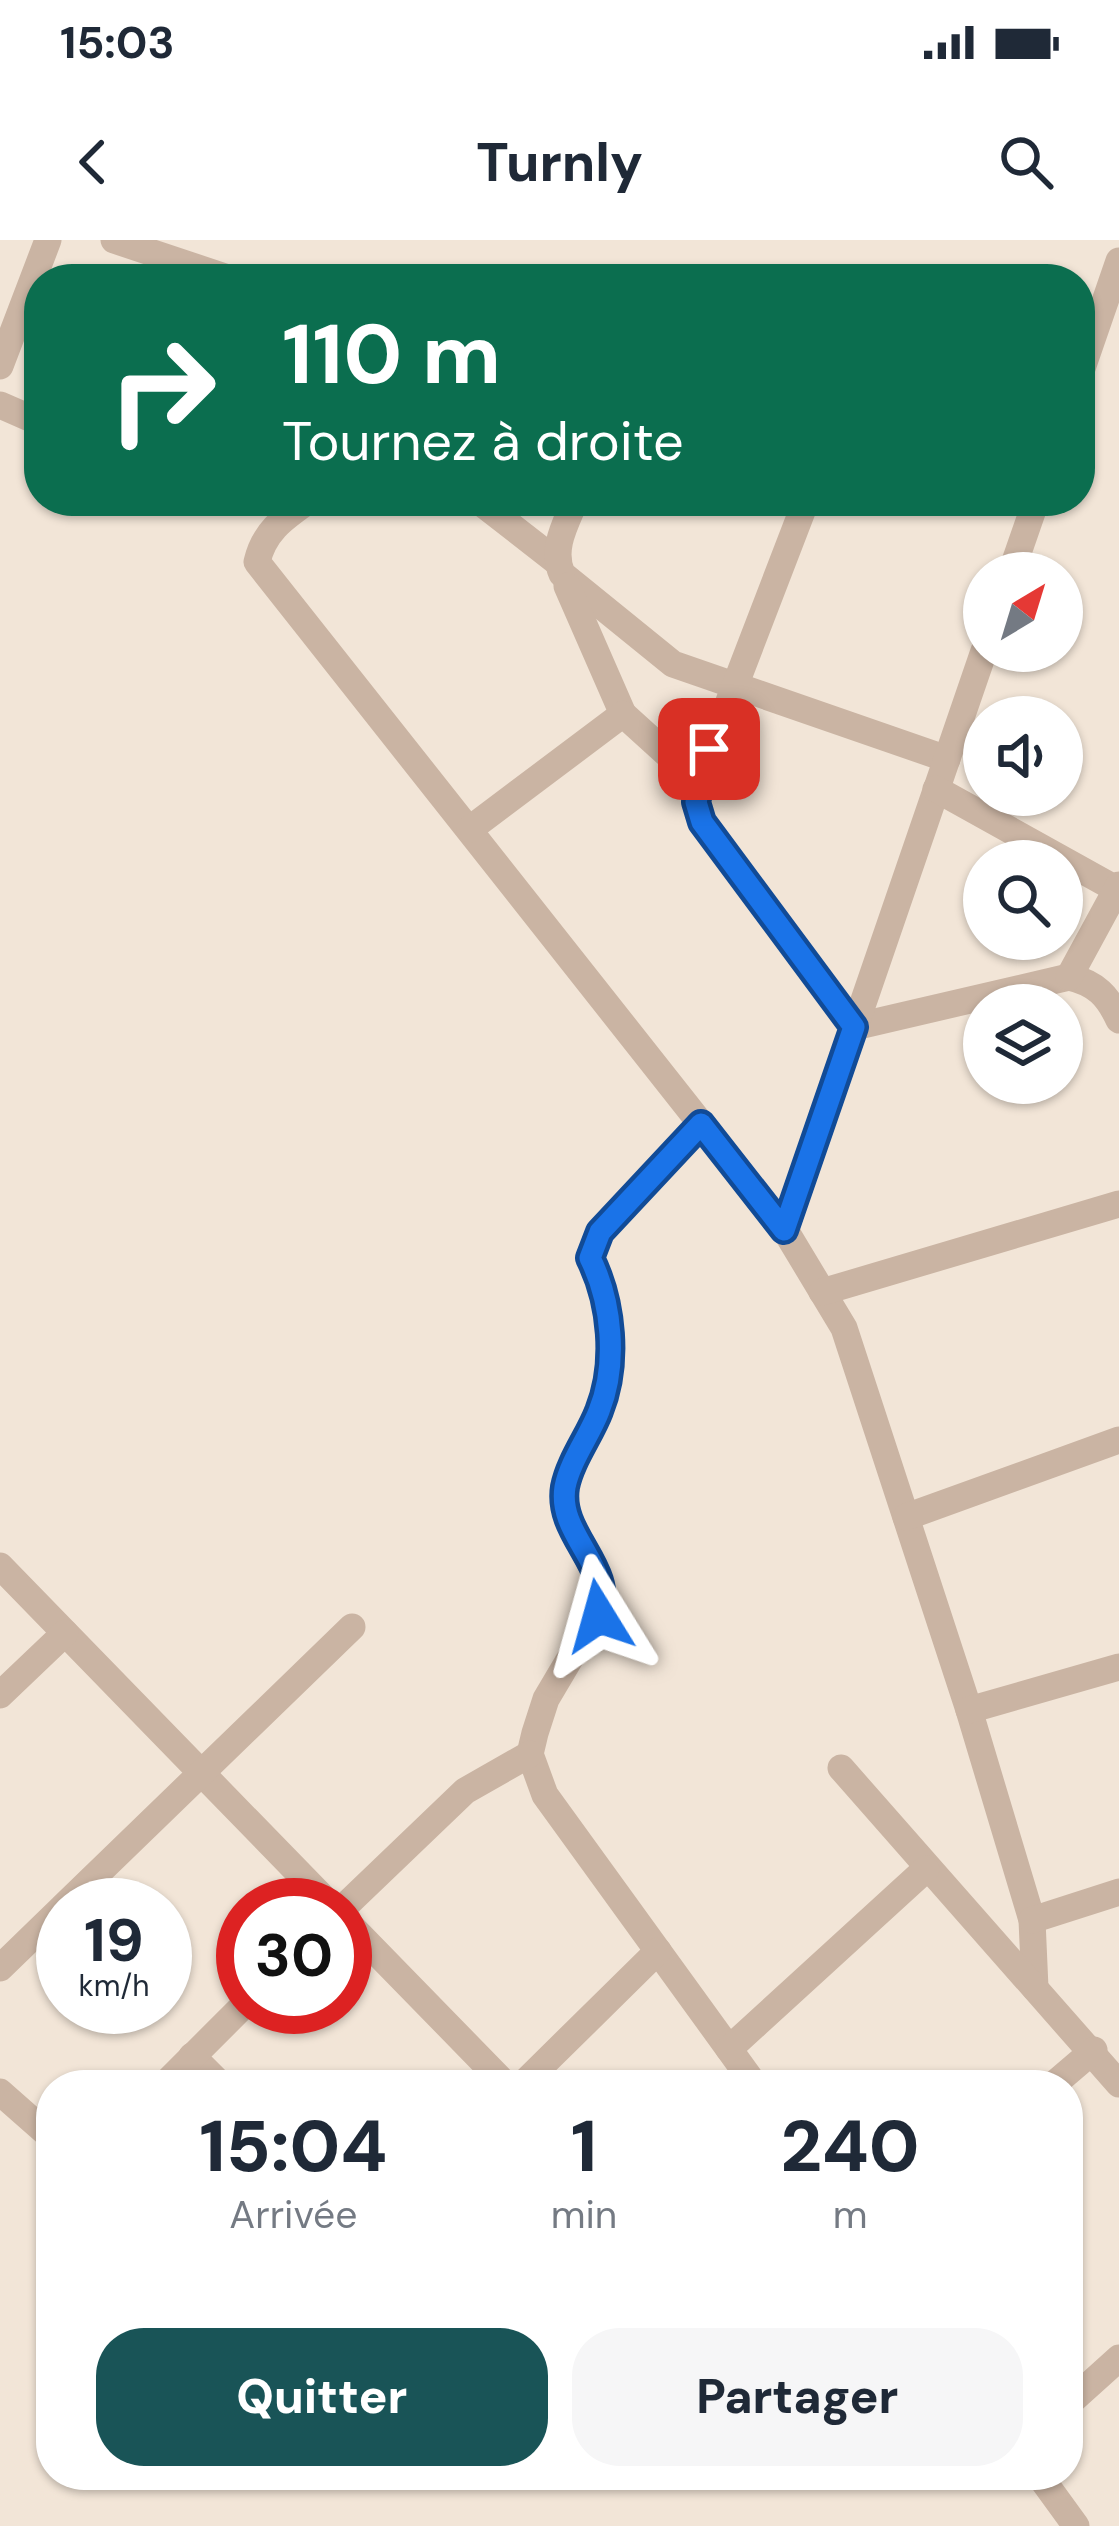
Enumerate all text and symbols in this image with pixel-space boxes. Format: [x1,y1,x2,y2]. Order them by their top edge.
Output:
text: 15:03 [60,13,175,72]
text: Turnly [476,127,643,198]
icon: back [60,129,126,195]
icon: search [993,129,1059,195]
text: 110 m [282,300,501,409]
icon: right [84,312,240,468]
text: Tournez à droite [282,406,684,477]
north arrow [963,552,1083,672]
map controls [963,552,1083,1104]
button: sound [963,696,1083,816]
pin [658,698,760,800]
icon: arrive [676,716,742,782]
button: search [963,840,1083,960]
button: layers [963,984,1083,1104]
position arrow [536,1553,662,1679]
speed limit sign: 30 [216,1878,372,2034]
text: 19 [84,1901,144,1980]
text: km/h [79,1966,149,2005]
text: 15:04 [199,2100,387,2193]
text: 1 [571,2100,597,2193]
text: 240 [780,2100,920,2193]
text: Arrivée [229,2189,357,2240]
text: min [551,2189,617,2240]
text: m [833,2189,867,2240]
button: Quitter [96,2328,548,2466]
button: Partager [572,2328,1023,2466]

